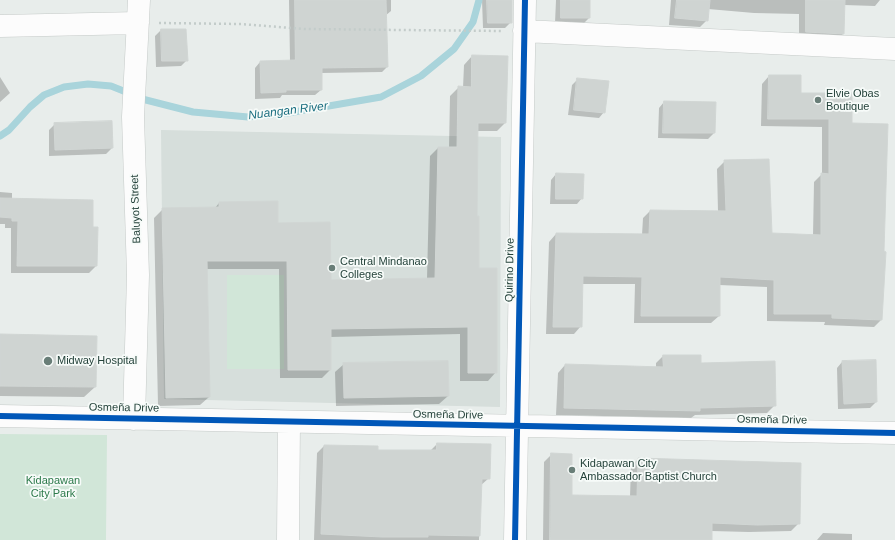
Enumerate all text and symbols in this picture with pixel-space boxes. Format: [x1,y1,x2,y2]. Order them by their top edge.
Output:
place label: Elvie Obas Boutique [826,87,879,113]
marker: Elvie Obas Boutique [813,95,823,105]
water label: Nuangan River [247,99,329,123]
street label: Baluyot Street [128,174,144,244]
street label: Quirino Drive [503,238,517,302]
place label: Central Mindanao Colleges [340,255,427,281]
marker: Central Mindanao Colleges [327,263,337,273]
place label: Midway Hospital [57,354,137,368]
marker: Midway Hospital [42,355,54,367]
street label: Osmeña Drive [89,401,159,415]
street label: Osmeña Drive [413,408,483,422]
street label: Osmeña Drive [737,413,807,427]
place label: Kidapawan City Ambassador Baptist Church [580,457,717,483]
marker: Kidapawan City Ambassador Baptist Church [567,465,577,475]
park label: Kidapawan City Park [26,474,80,500]

